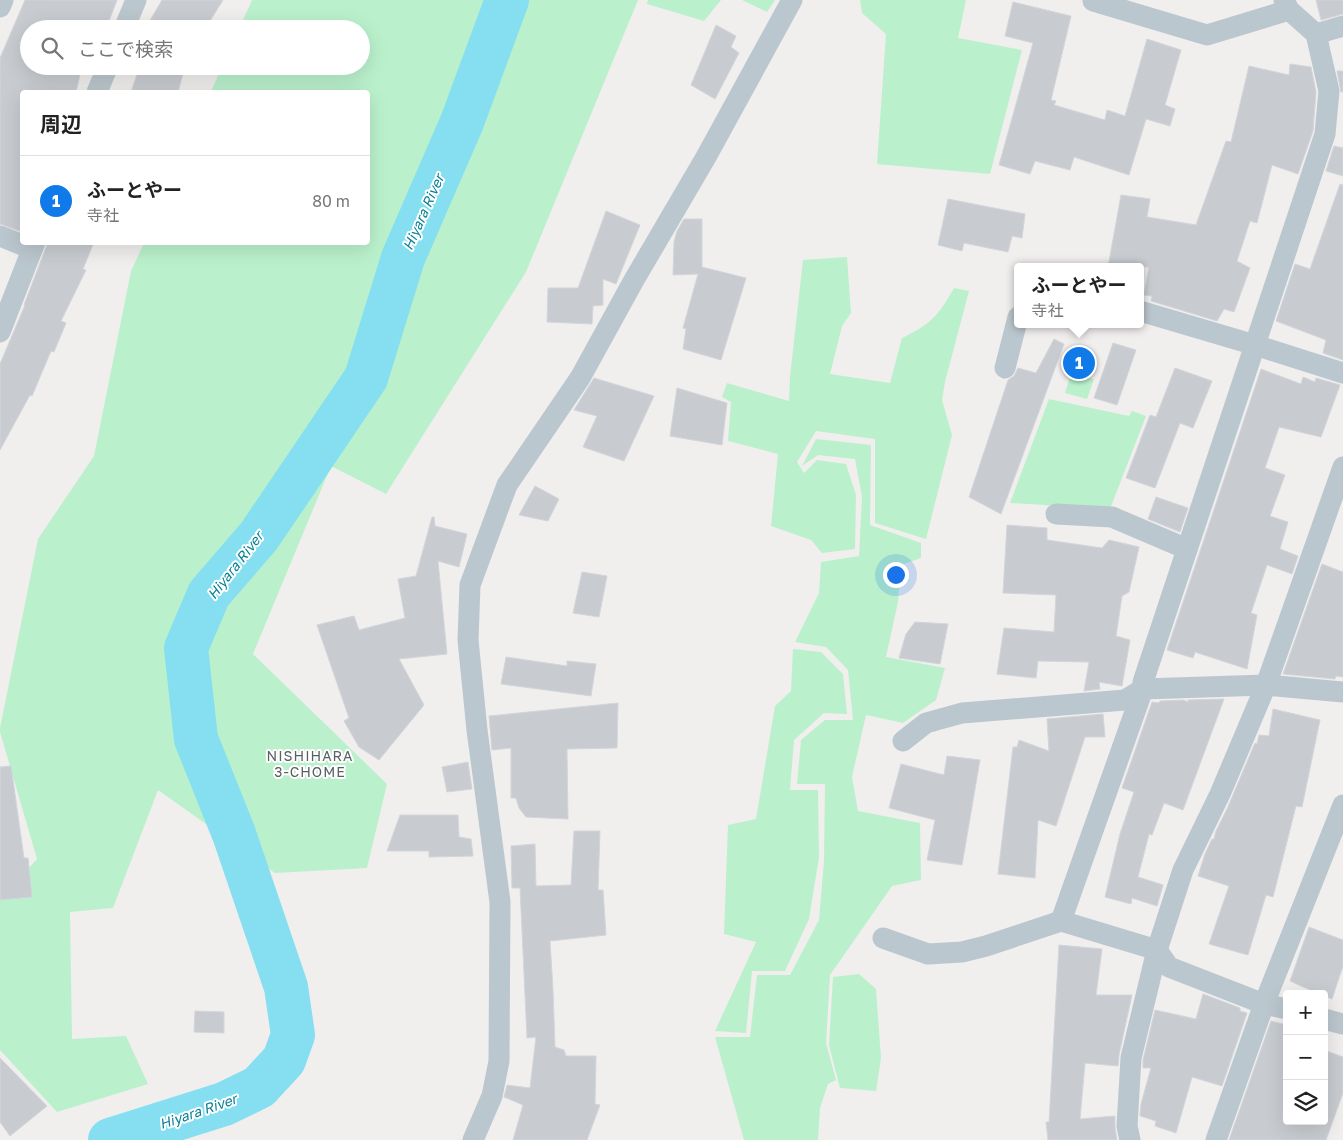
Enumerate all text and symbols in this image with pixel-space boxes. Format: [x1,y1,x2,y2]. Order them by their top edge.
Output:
search box [20,20,370,75]
icon: search [38,34,66,62]
text: ここで検索 [78,37,173,60]
text: 周辺 [40,111,82,137]
water label: Hiyara River [399,169,448,252]
text: ふーとやー [87,178,182,201]
text: 1 [52,191,60,211]
text: 80 m [312,191,350,211]
text: 寺社 [87,205,119,225]
popup [1014,263,1144,328]
text: ふーとやー [1031,273,1127,296]
text: 寺社 [1031,300,1064,320]
pin: 1 [1063,344,1095,382]
water label: Hiyara River [203,526,268,602]
your location [883,562,909,588]
district label: NISHIHARA 3-CHOME [267,747,353,780]
map controls [1283,990,1328,1125]
button: + [1283,990,1328,1035]
button: − [1283,1035,1328,1080]
button: layers [1283,1080,1328,1125]
water label: Hiyara River [157,1089,241,1132]

